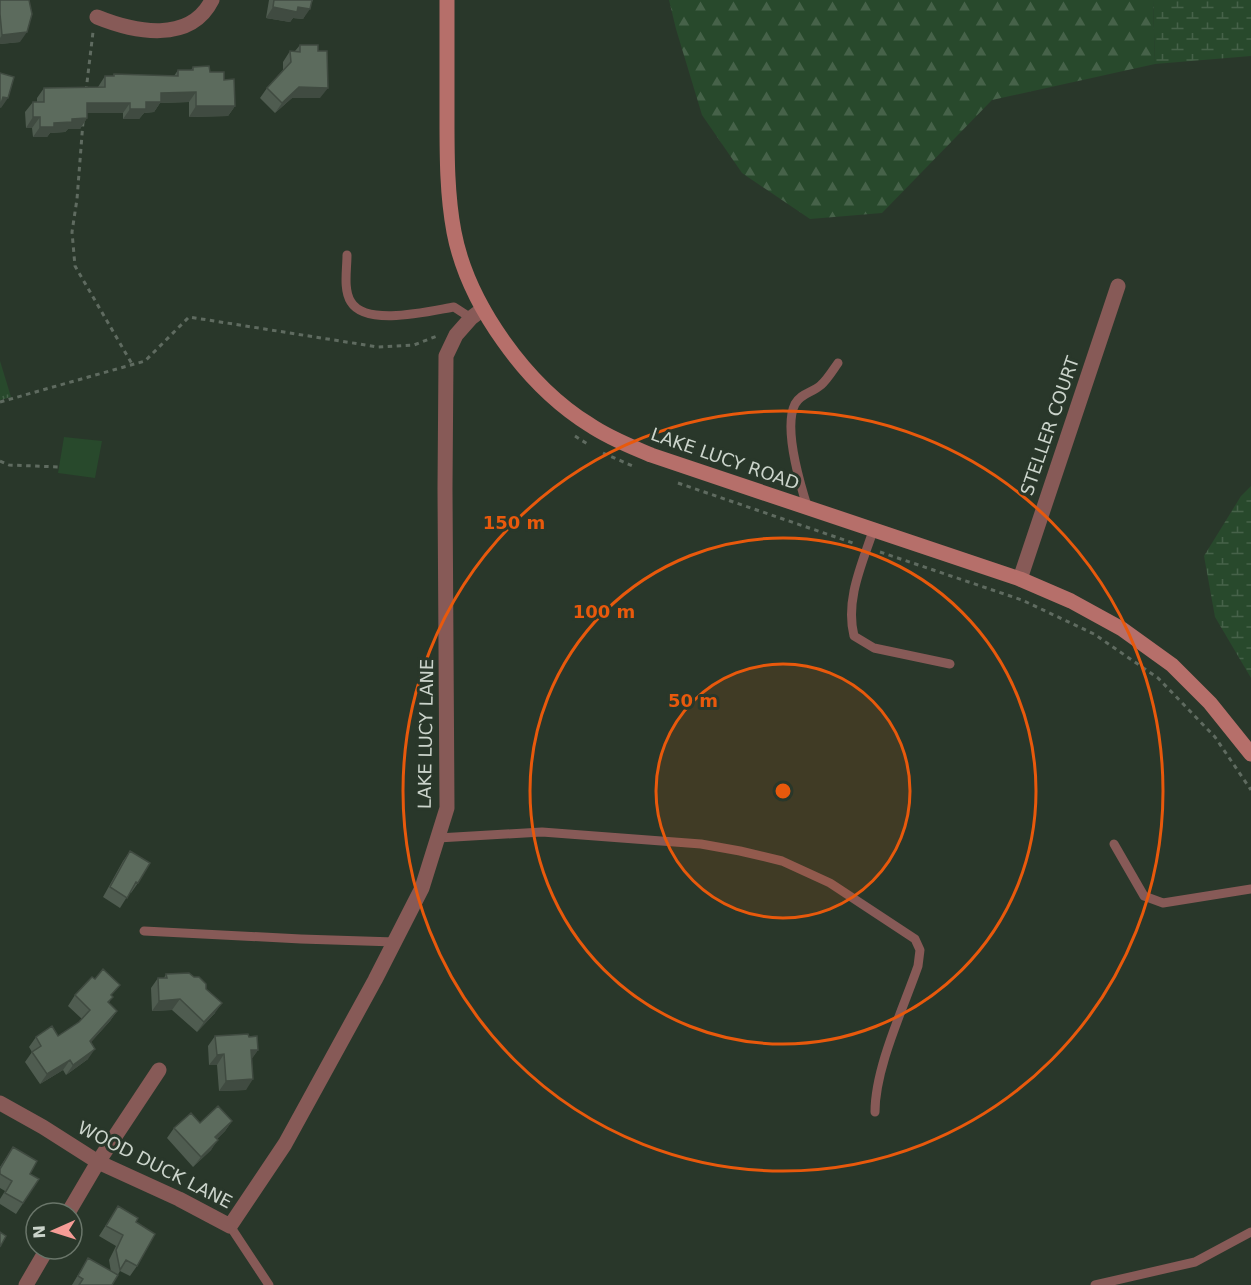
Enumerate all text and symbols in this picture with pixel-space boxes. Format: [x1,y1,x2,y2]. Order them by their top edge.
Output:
street label: STELLER COURT [1016,353,1083,498]
street label: LAKE LUCY ROAD [648,423,802,494]
text: 150 m [483,512,545,533]
text: 100 m [573,601,635,622]
street label: LAKE LUCY LANE [414,659,437,809]
text: 50 m [668,690,718,711]
centre of rings [773,781,793,801]
street label: WOOD DUCK LANE [75,1117,236,1213]
north arrow [24,1201,84,1261]
text: N [30,1225,49,1239]

